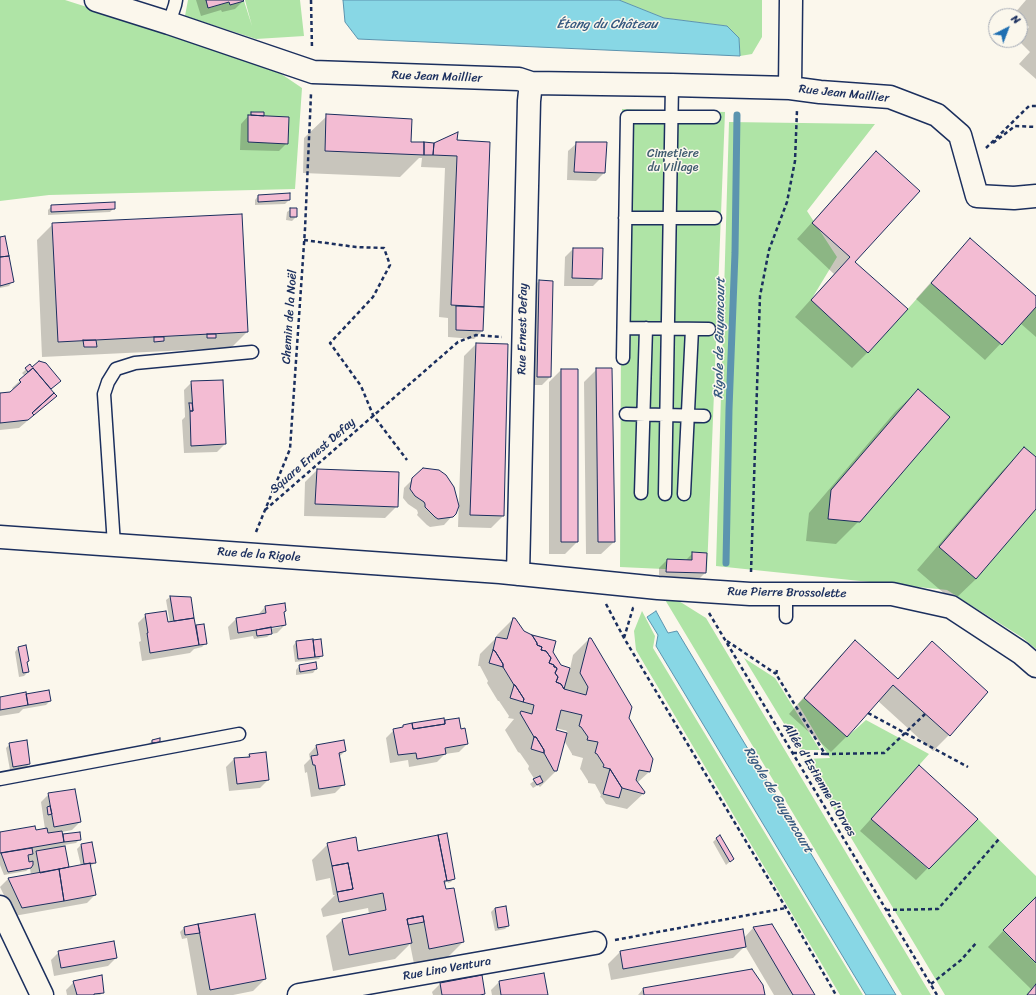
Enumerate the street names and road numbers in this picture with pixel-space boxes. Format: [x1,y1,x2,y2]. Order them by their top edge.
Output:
street label: Rue Jean Maillier [391,68,483,86]
street label: Rue Jean Maillier [798,82,890,106]
street label: Chemin de la Noël [280,269,300,365]
street label: Rue Ernest Defay [515,283,531,375]
street label: Square Ernest Defay [267,415,359,497]
street label: Rue de la Rigole [217,545,301,565]
street label: Rue Pierre Brossolette [727,585,847,601]
street label: Allée d'Estienne d'Orves [779,721,859,839]
street label: Rue Lino Ventura [402,954,492,984]

